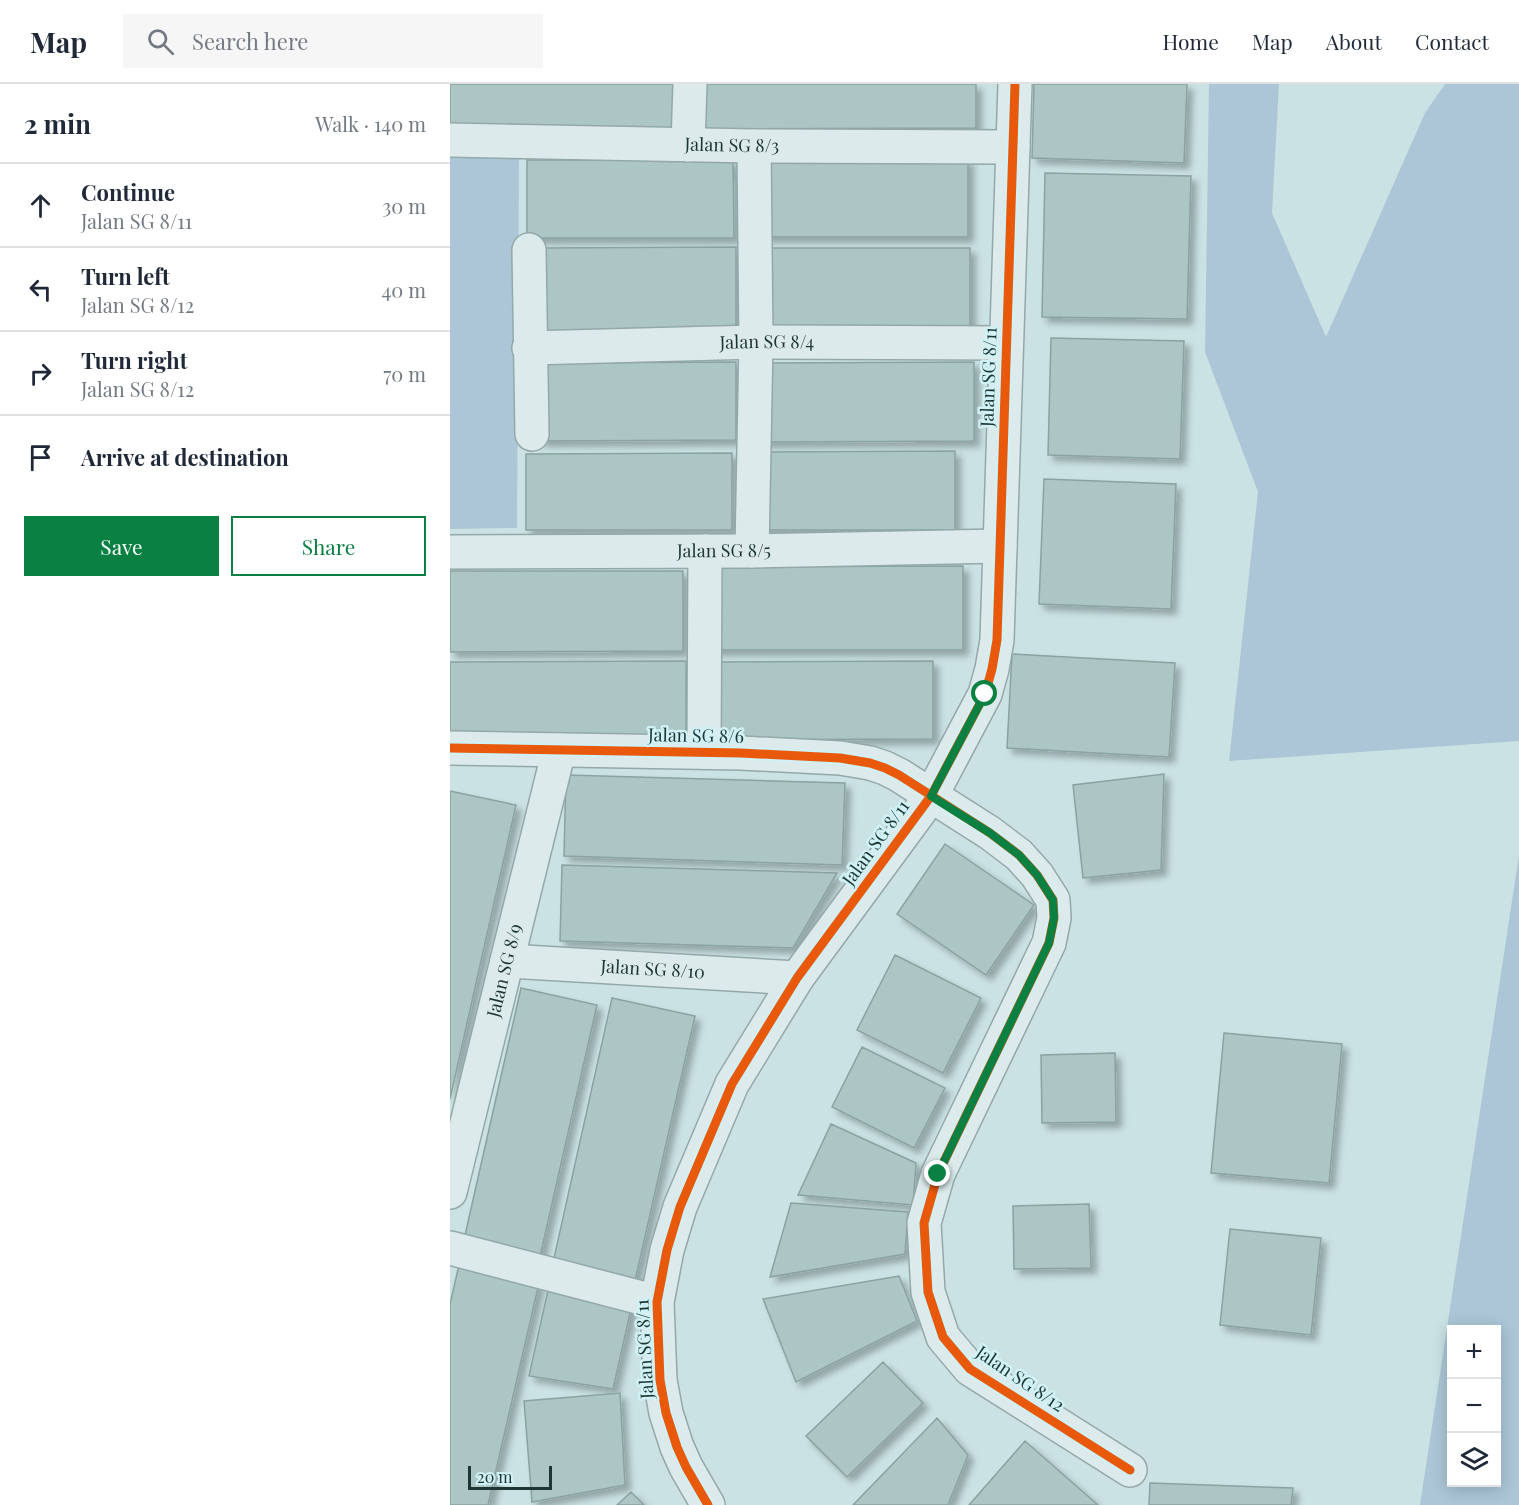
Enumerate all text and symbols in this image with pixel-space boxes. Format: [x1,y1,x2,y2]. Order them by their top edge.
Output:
search box [123,14,543,68]
text: Map [30,23,87,60]
icon: search [144,25,177,58]
text: Search here [192,26,308,56]
text: Home [1163,27,1219,55]
text: Map [1252,27,1293,55]
text: About [1326,27,1382,55]
text: Contact [1415,27,1489,55]
text: 2 min [24,106,91,141]
text: Walk · 140 m [315,110,426,137]
street label: Jalan SG 8/3 [683,132,779,157]
text: Continue [81,177,175,207]
icon: ahead [24,189,57,222]
text: 30 m [382,192,426,219]
text: Jalan SG 8/11 [81,207,192,234]
text: Turn left [81,261,170,291]
icon: left [24,273,57,306]
text: 40 m [381,276,426,303]
text: Jalan SG 8/12 [81,291,194,318]
street label: Jalan SG 8/11 [974,326,1002,428]
street label: Jalan SG 8/4 [718,329,814,354]
text: Turn right [81,345,187,375]
icon: right [24,357,57,390]
text: 70 m [383,360,426,387]
text: Jalan SG 8/12 [81,375,194,402]
icon: arrive [24,441,57,474]
text: Arrive at destination [81,442,289,472]
button: Save [24,516,219,576]
button: Share [231,516,426,576]
street label: Jalan SG 8/5 [676,538,771,562]
route start [971,680,997,706]
street label: Jalan SG 8/6 [647,722,744,748]
street label: Jalan SG 8/11 [836,795,914,891]
street label: Jalan SG 8/9 [480,921,527,1021]
street label: Jalan SG 8/10 [599,953,706,984]
route end [924,1160,950,1186]
street label: Jalan SG 8/11 [629,1298,659,1401]
map controls [1447,1325,1501,1487]
button: + [1447,1325,1501,1379]
street label: Jalan SG 8/12 [971,1339,1070,1417]
button: − [1447,1379,1501,1433]
button: layers [1447,1433,1501,1487]
scale bar [468,1463,552,1490]
text: 20 m [477,1466,512,1487]

